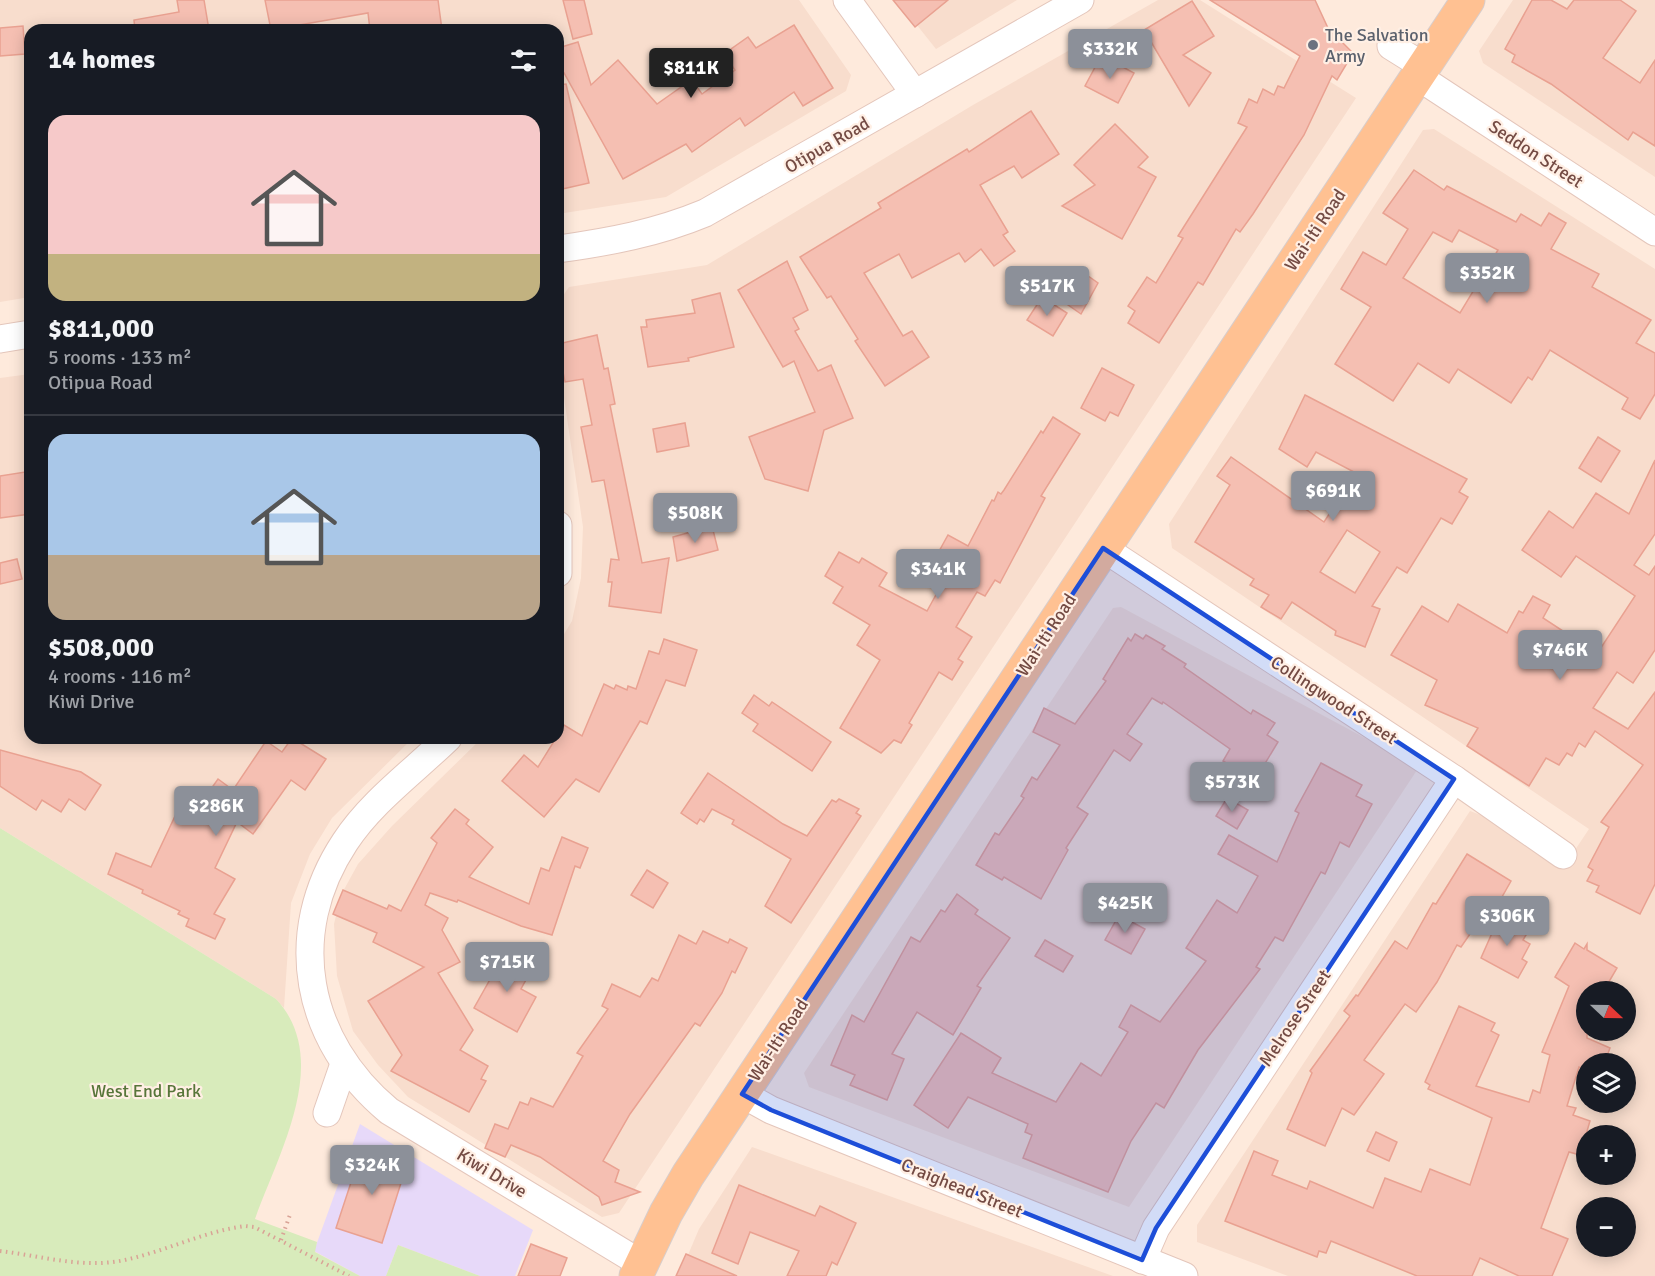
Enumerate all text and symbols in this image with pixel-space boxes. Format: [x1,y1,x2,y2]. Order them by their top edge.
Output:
place label: The Salvation Army [1325,24,1428,67]
pin: $332K [1068,29,1152,80]
text: $332K [1082,36,1138,61]
marker: The Salvation Army [1306,38,1320,52]
text: 14 homes [48,44,155,76]
icon: filters [507,44,540,77]
pin: $811K [649,48,733,99]
text: $811K [663,55,719,80]
street label: Otipua Road [781,112,873,178]
street label: Seddon Street [1485,115,1587,193]
icon: home [240,154,348,262]
street label: Wai-Iti Road [1280,185,1350,275]
pin: $352K [1445,253,1529,304]
text: $352K [1459,260,1515,285]
pin: $517K [1005,266,1089,317]
text: $517K [1019,273,1075,298]
text: $811,000 [48,313,154,345]
text: 5 rooms · 133 m² [48,345,192,370]
text: Otipua Road [48,370,153,395]
pin: $691K [1291,471,1375,522]
icon: home [240,473,348,581]
text: $691K [1305,478,1361,503]
pin: $508K [653,493,737,544]
text: $508K [667,500,723,525]
pin: $341K [896,549,980,600]
text: $341K [910,556,966,581]
street label: Wai-Iti Road [1011,590,1081,680]
pin: $746K [1518,630,1602,681]
text: $508,000 [48,632,154,664]
text: $746K [1532,637,1588,662]
street label: Collingwood Street [1267,651,1401,749]
text: 4 rooms · 116 m² [48,664,192,689]
text: Kiwi Drive [48,689,134,714]
pin: $573K [1190,762,1274,813]
text: $573K [1204,769,1260,794]
pin: $286K [174,786,258,837]
text: $286K [188,793,244,818]
pin: $425K [1083,883,1167,934]
text: $425K [1097,890,1153,915]
pin: $306K [1465,896,1549,947]
text: $306K [1479,903,1535,928]
pin: $715K [465,942,549,993]
text: $715K [479,949,535,974]
street label: Melrose Street [1255,965,1335,1071]
north arrow [1576,981,1636,1041]
map controls [1576,981,1636,1257]
street label: Wai-Iti Road [743,995,813,1085]
button: layers [1576,1053,1636,1113]
park label: West End Park [91,1080,201,1102]
button: + [1576,1125,1636,1185]
street label: Kiwi Drive [453,1144,531,1202]
pin: $324K [330,1145,414,1196]
text: $324K [344,1152,400,1177]
street label: Craighead Street [898,1154,1026,1222]
button: − [1576,1197,1636,1257]

